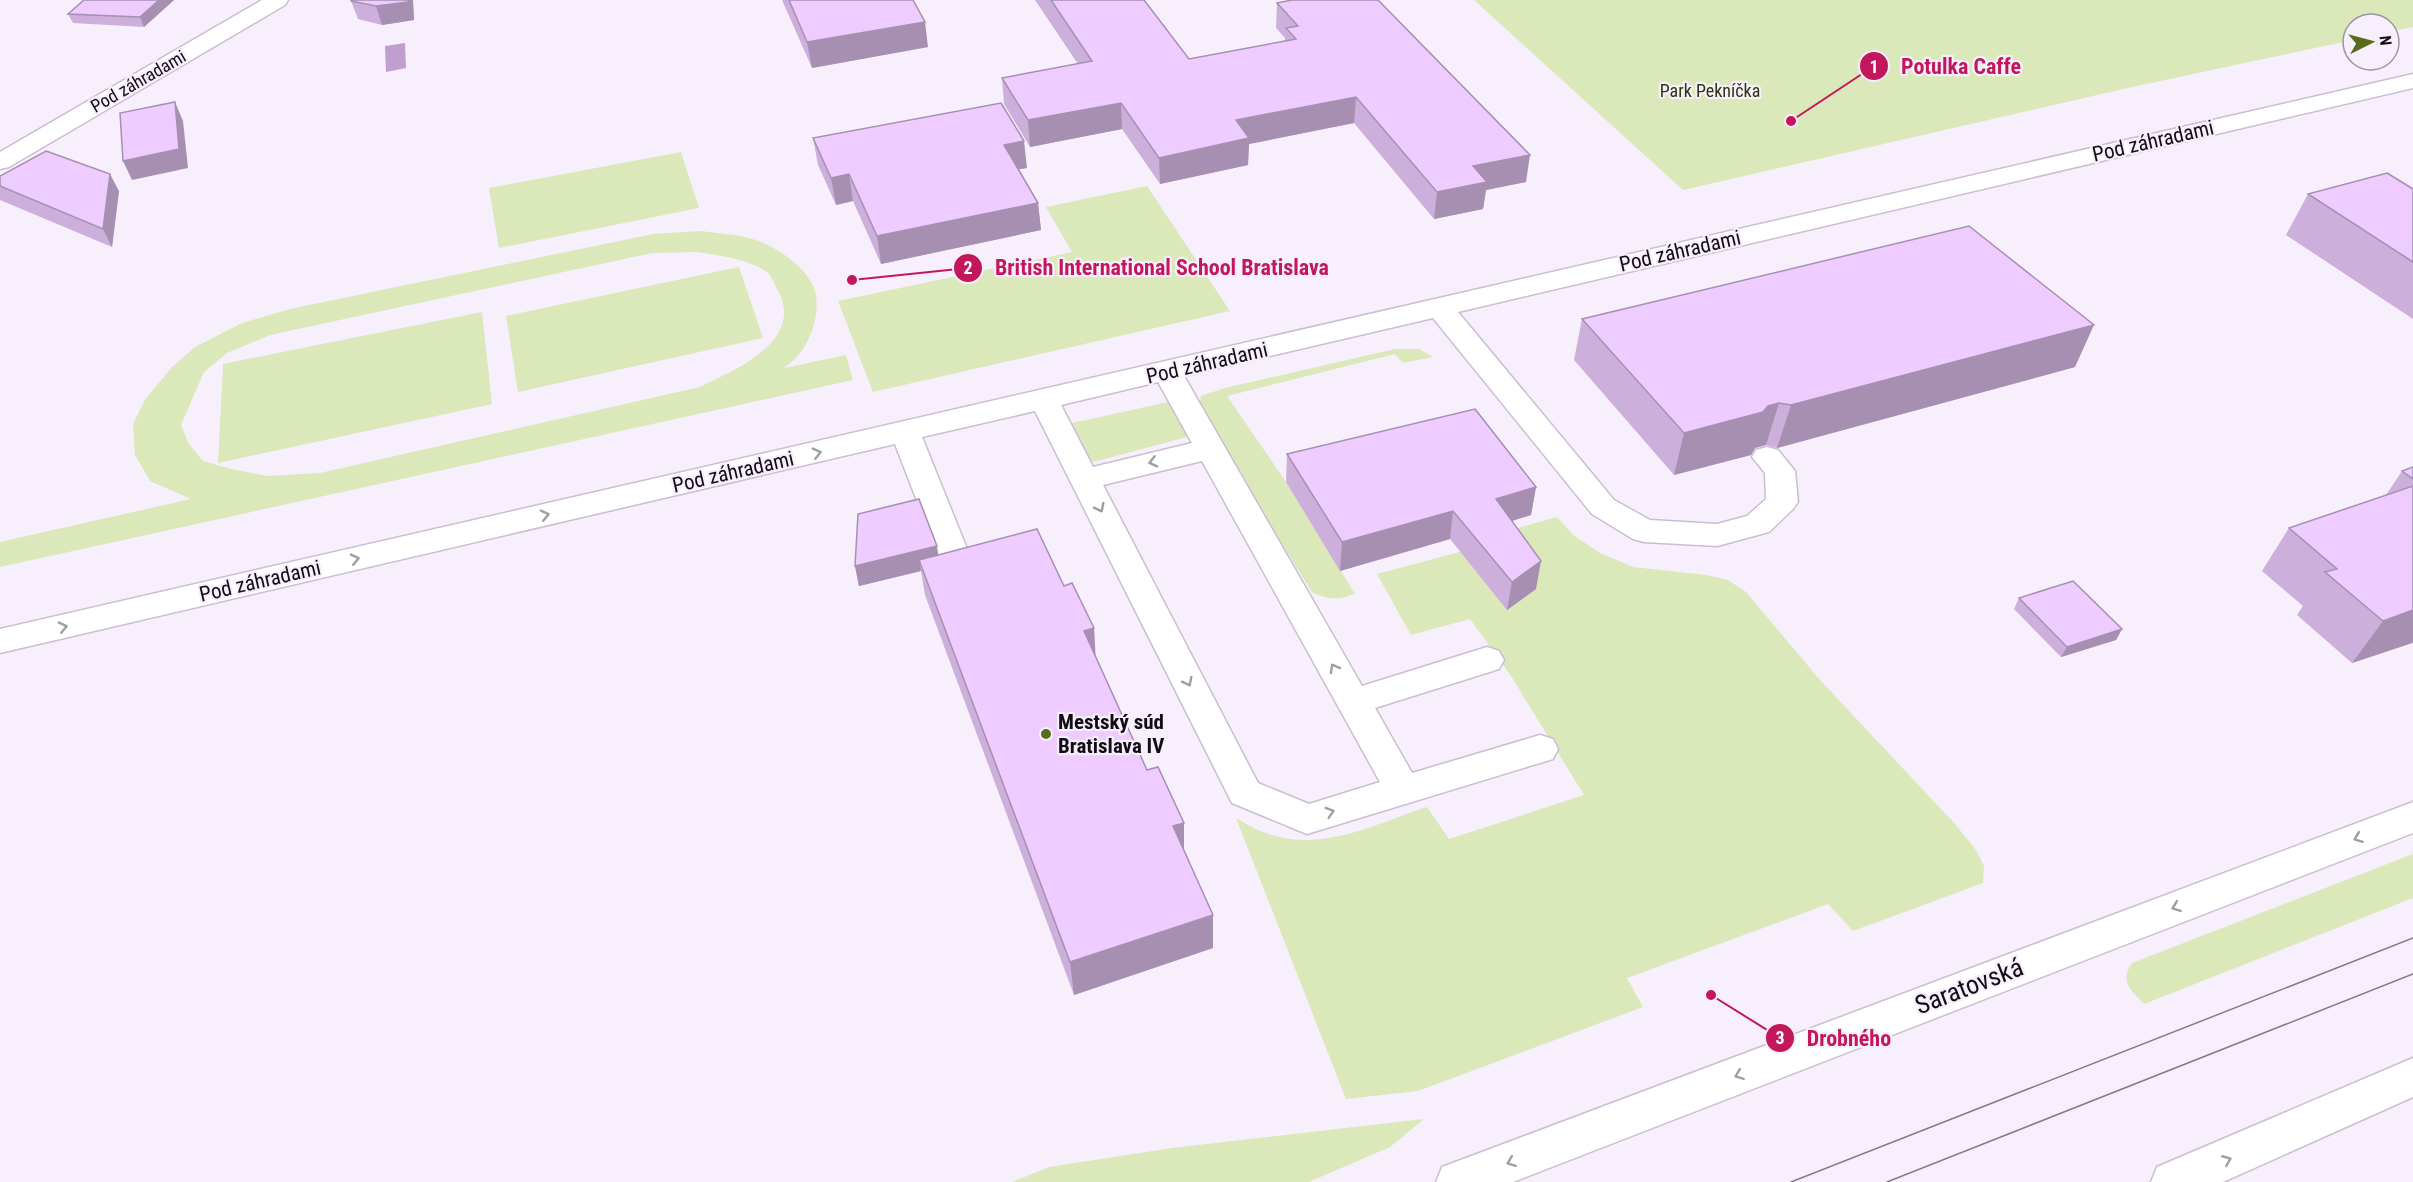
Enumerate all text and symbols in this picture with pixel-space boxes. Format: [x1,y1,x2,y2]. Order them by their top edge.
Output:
north arrow [2341,12,2401,72]
text: N [2375,35,2395,46]
street label: Pod záhradami [87,45,189,117]
callout: Potulka Caffe [1859,46,2033,86]
text: Potulka Caffe [1901,54,2021,79]
text: 1 [1869,56,1879,77]
park label: Park Pekníčka [1660,80,1760,101]
street label: Pod záhradami [2090,115,2216,167]
street label: Pod záhradami [1617,225,1743,277]
callout: British International School Bratislava [953,248,1341,288]
text: British International School Bratislava [995,255,1329,280]
text: 2 [963,257,973,278]
street label: Pod záhradami [1144,337,1270,389]
street label: Pod záhradami [670,446,796,498]
one-way arrow [812,447,822,460]
one-way arrow [1148,455,1158,468]
one-way arrow [1093,502,1104,513]
one-way arrow [540,510,550,523]
one-way arrow [350,554,360,567]
street label: Pod záhradami [197,555,323,607]
one-way arrow [58,621,68,634]
one-way arrow [1330,664,1341,675]
one-way arrow [1181,675,1193,686]
place label: Mestský súd Bratislava IV [1058,710,1164,758]
marker: Mestský súd Bratislava IV [1039,727,1053,741]
one-way arrow [1324,807,1335,819]
one-way arrow [2354,830,2364,843]
one-way arrow [2171,900,2182,912]
street label: Saratovská [1911,952,2027,1020]
callout: Drobného [1765,1018,1903,1058]
text: Drobného [1807,1026,1891,1051]
text: 3 [1775,1027,1785,1048]
one-way arrow [1734,1067,1745,1080]
one-way arrow [1506,1155,1517,1167]
one-way arrow [2221,1155,2232,1167]

